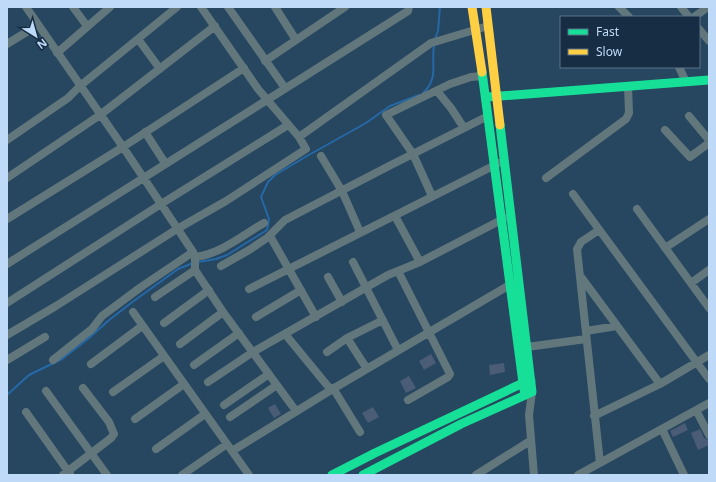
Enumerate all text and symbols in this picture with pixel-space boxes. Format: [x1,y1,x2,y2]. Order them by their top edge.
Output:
north arrow [16,16,56,56]
legend [560,16,700,68]
text: Fast [596,23,620,40]
text: N [34,36,50,53]
text: Slow [596,43,623,60]

